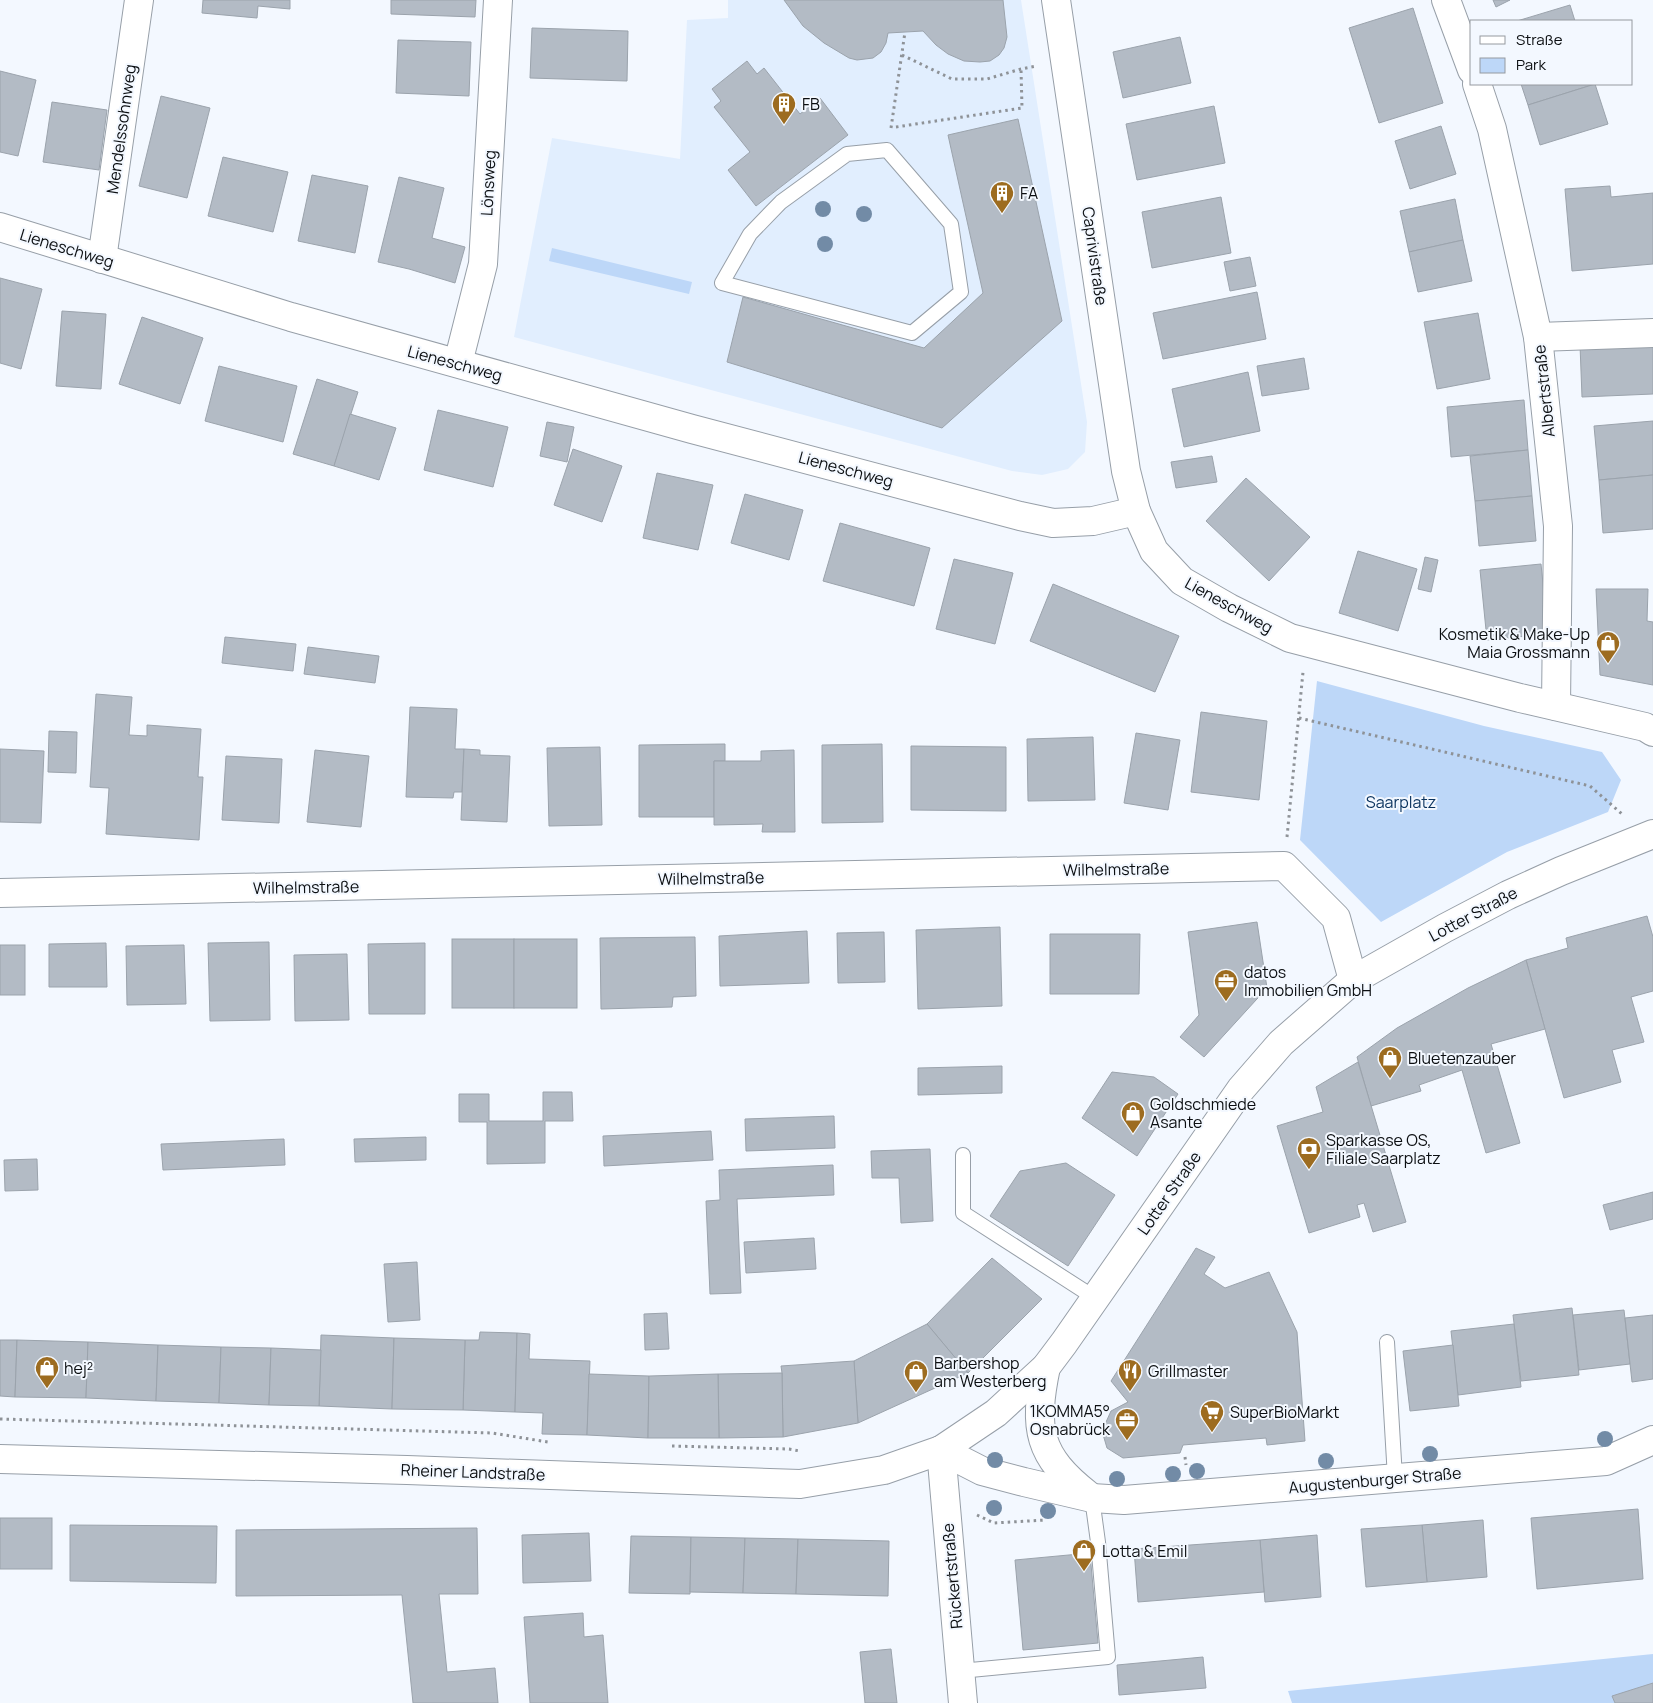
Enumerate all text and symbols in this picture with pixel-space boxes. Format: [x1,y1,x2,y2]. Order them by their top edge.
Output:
legend [1470,20,1633,85]
text: Straße [1516,29,1563,50]
text: Park [1516,54,1546,75]
street label: Mendelssohnweg [101,63,141,195]
building icon: FB [771,91,797,125]
place label: FB [802,93,820,115]
street label: Lönsweg [475,149,501,217]
building icon: FA [989,180,1015,214]
place label: FA [1020,182,1038,204]
street label: Caprivistraße [1077,205,1113,307]
street label: Lieneschweg [17,223,117,273]
street label: Lieneschweg [405,340,505,386]
street label: Albertstraße [1528,344,1560,438]
street label: Lieneschweg [796,446,896,492]
street label: Lieneschweg [1181,572,1277,638]
place label: Kosmetik & Make-Up Maia Grossmann [1439,623,1590,663]
shop icon: Kosmetik & Make-Up Maia Grossmann [1595,630,1621,664]
park label: Saarplatz [1366,791,1436,813]
street label: Wilhelmstraße [1063,857,1169,881]
street label: Wilhelmstraße [658,866,764,890]
street label: Wilhelmstraße [253,875,359,899]
street label: Lotter Straße [1425,881,1521,947]
place label: datos Immobilien GmbH [1244,961,1372,1001]
office icon: datos Immobilien GmbH [1213,968,1239,1002]
shop icon: Bluetenzauber [1377,1045,1403,1079]
place label: Bluetenzauber [1408,1047,1516,1069]
place label: Goldschmiede Asante [1150,1093,1256,1133]
shop icon: Goldschmiede Asante [1120,1100,1146,1134]
place label: Sparkasse OS, Filiale Saarplatz [1326,1129,1441,1169]
bank icon: Sparkasse OS, Filiale Saarplatz [1296,1136,1322,1170]
street label: Lotter Straße [1132,1147,1206,1239]
place label: Barbershop am Westerberg [934,1352,1046,1392]
shop icon: hej² [34,1355,60,1389]
place label: hej² [64,1357,93,1379]
restaurant icon: Grillmaster [1117,1358,1143,1392]
shop icon: Barbershop am Westerberg [903,1359,929,1393]
place label: Grillmaster [1148,1360,1229,1382]
supermarket icon: SuperBioMarkt [1199,1399,1225,1433]
place label: 1KOMMA5° Osnabrück [1030,1400,1111,1440]
place label: SuperBioMarkt [1230,1401,1339,1423]
office icon: 1KOMMA5° Osnabrück [1114,1407,1140,1441]
street label: Rheiner Landstraße [400,1458,546,1486]
street label: Augustenburger Straße [1288,1461,1462,1499]
street label: Rückertstraße [936,1522,968,1630]
shop icon: Lotta & Emil [1071,1538,1097,1572]
place label: Lotta & Emil [1102,1540,1187,1562]

